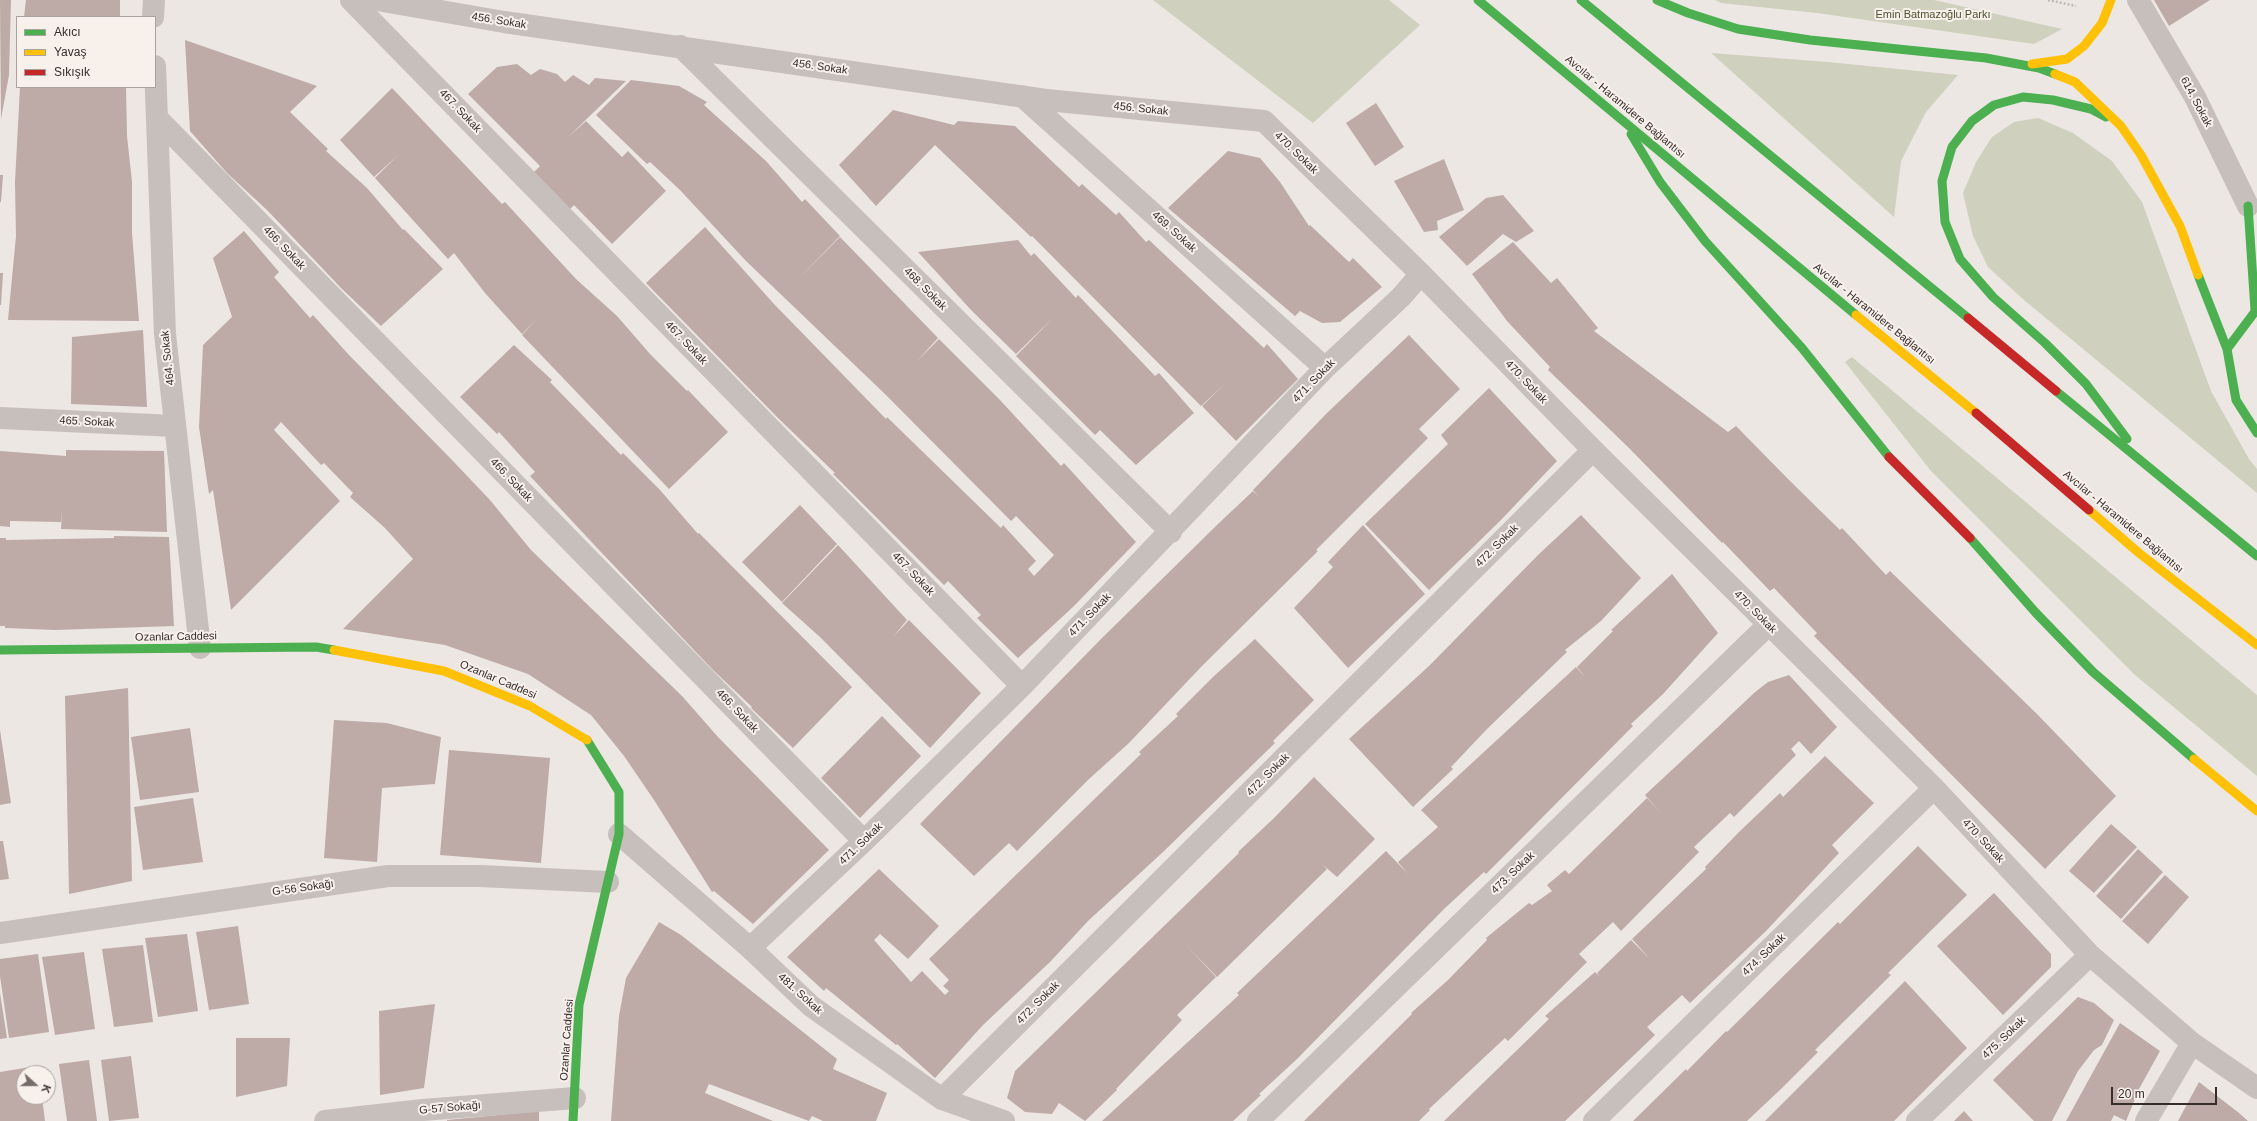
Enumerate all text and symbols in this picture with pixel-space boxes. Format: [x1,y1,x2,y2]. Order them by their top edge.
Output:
park label: Emin Batmazoğlu Parkı [1876,8,1990,22]
street label: 456. Sokak [471,10,527,32]
legend [16,16,156,88]
text: Akıcı [54,25,81,39]
text: Yavaş [54,45,86,59]
street label: Avcılar - Haramidere Bağlantısı [1562,53,1688,161]
street label: 456. Sokak [792,57,848,77]
text: Sıkışık [54,65,90,79]
street label: 614. Sokak [2177,75,2215,129]
street label: 467. Sokak [436,87,484,135]
street label: 456. Sokak [1113,100,1169,118]
street label: 470. Sokak [1272,129,1320,177]
street label: 469. Sokak [1149,209,1199,255]
street label: 466. Sokak [260,224,308,272]
street label: Avcılar - Haramidere Bağlantısı [1811,261,1937,367]
street label: 468. Sokak [901,265,949,313]
street label: 467. Sokak [662,319,710,367]
street label: 464. Sokak [159,330,177,386]
street label: 471. Sokak [1290,357,1338,405]
street label: 470. Sokak [1502,358,1550,406]
street label: 465. Sokak [59,414,115,430]
street label: 466. Sokak [487,456,535,504]
street label: Avcılar - Haramidere Bağlantısı [2060,468,2186,576]
street label: 472. Sokak [1473,522,1521,570]
street label: 467. Sokak [889,550,937,598]
street label: 470. Sokak [1731,588,1779,636]
street label: 471. Sokak [1066,591,1114,639]
street label: Ozanlar Caddesi [135,630,217,644]
street label: Ozanlar Caddesi [458,658,538,702]
street label: 466. Sokak [713,687,761,735]
street label: 472. Sokak [1244,751,1292,799]
street label: 470. Sokak [1959,816,2007,866]
street label: 471. Sokak [837,820,885,868]
street label: 473. Sokak [1489,849,1537,897]
street label: G-56 Sokağı [272,877,334,899]
street label: 474. Sokak [1740,931,1788,979]
street label: 481. Sokak [775,971,825,1017]
street label: 472. Sokak [1014,979,1062,1027]
street label: Ozanlar Caddesi [558,999,576,1081]
street label: 475. Sokak [1980,1014,2028,1062]
north arrow [16,1065,56,1105]
scale bar [2113,1079,2219,1105]
text: K [39,1083,53,1095]
text: 20 m [2118,1087,2145,1101]
street label: G-57 Sokağı [419,1099,481,1117]

